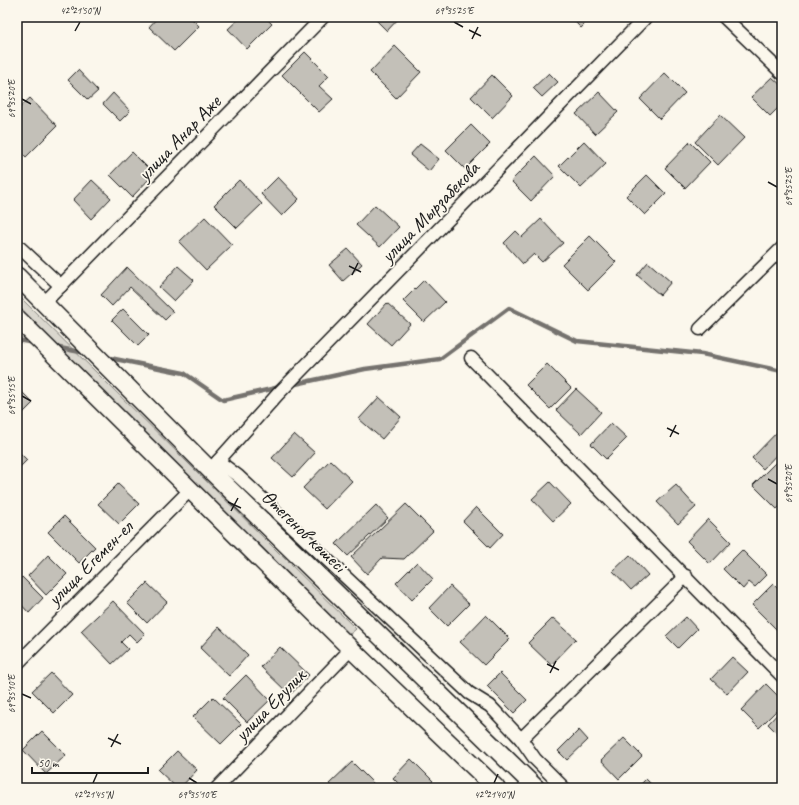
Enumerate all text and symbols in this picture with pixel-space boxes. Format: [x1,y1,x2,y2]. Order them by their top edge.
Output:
text: 42°21'50"N [60,4,102,17]
text: 69°35'25"E [435,4,475,17]
text: 69°35'20"E [5,78,18,118]
street label: улица Анар Аже [131,89,227,187]
street label: улица Мырзабекова [375,155,486,269]
text: 69°35'25"E [782,166,795,206]
text: 69°35'15"E [5,375,18,415]
text: 69°35'20"E [782,463,795,503]
street label: Өтегенов көшесі [256,484,353,579]
street label: улица Егемен-ел [41,514,139,612]
street label: улица Ерулик [228,662,312,747]
text: 69°35'10"E [5,673,18,713]
scale bar [32,749,148,775]
text: 50 m [38,755,60,771]
text: 42°21'45"N [73,788,115,801]
text: 69°35'10"E [178,788,218,801]
text: 42°21'40"N [474,788,516,801]

